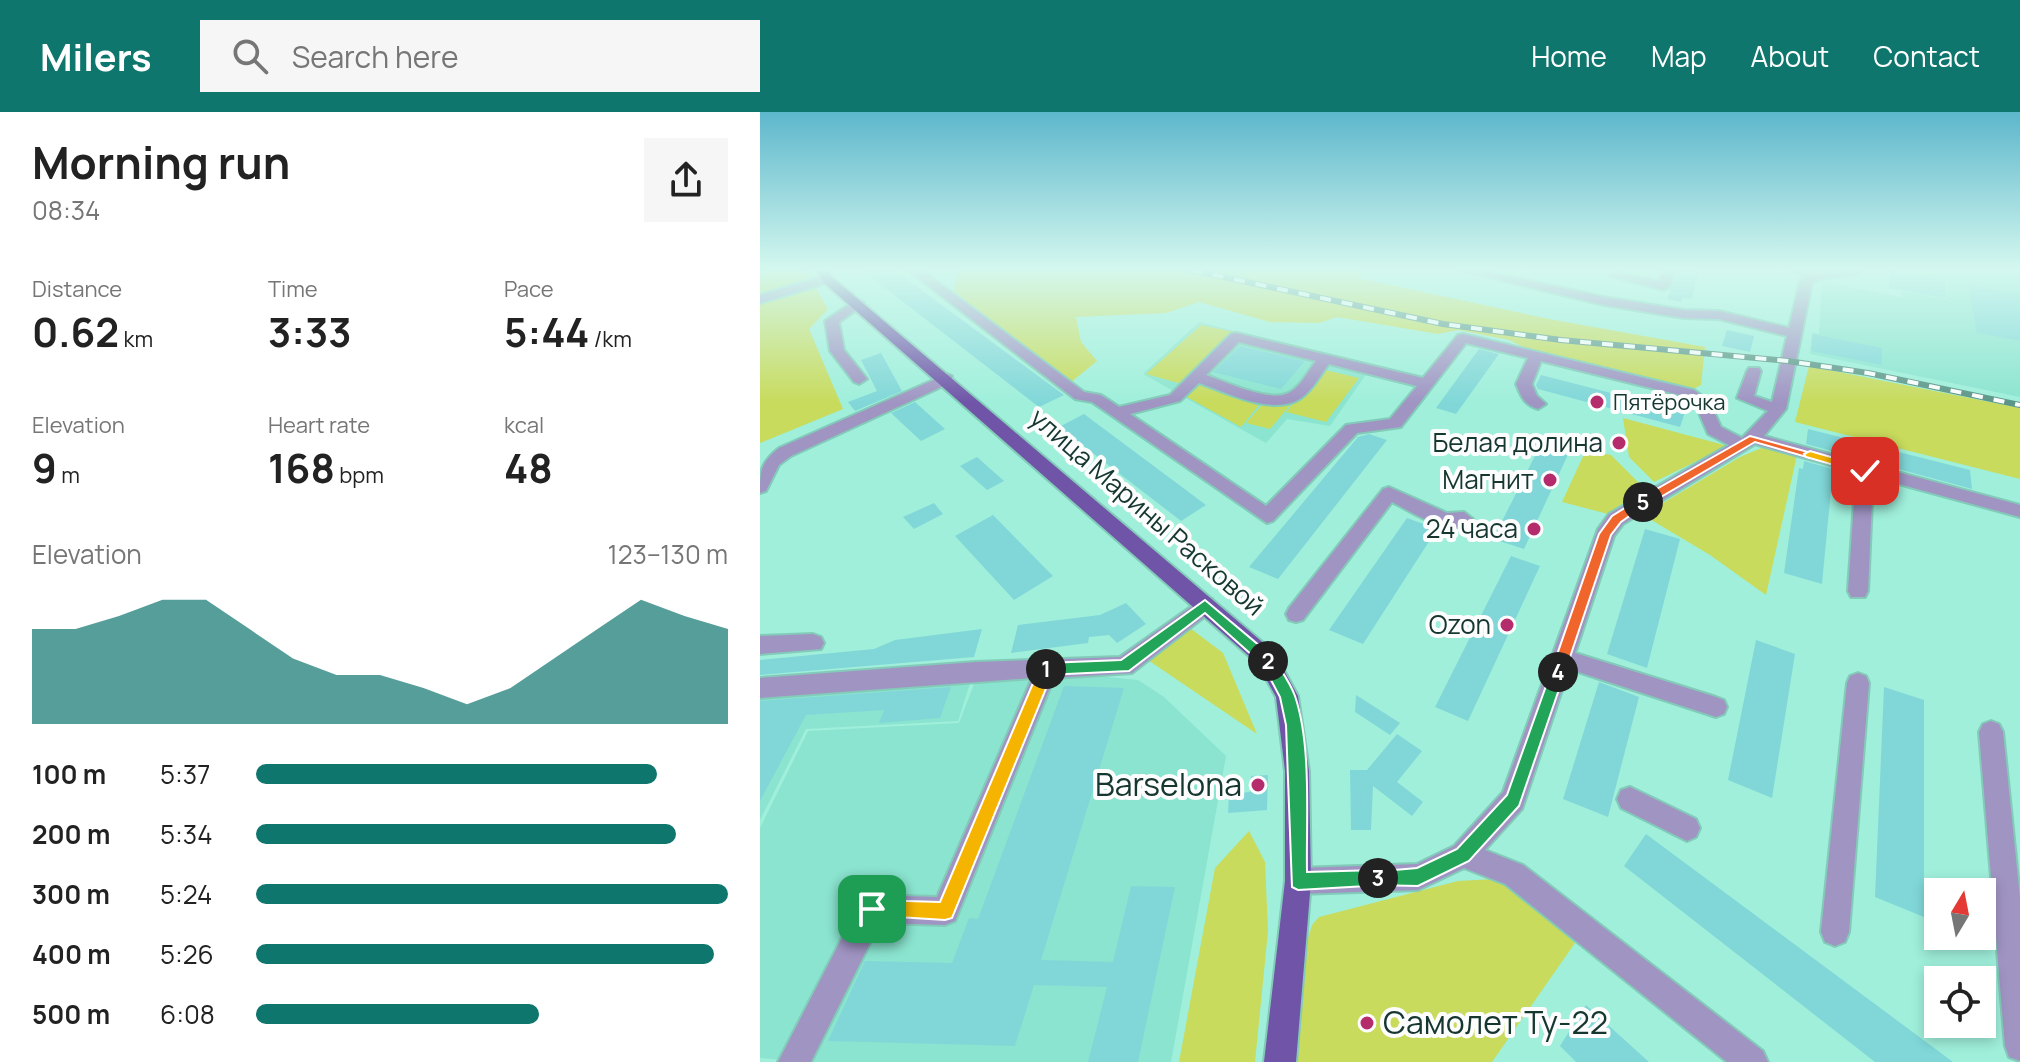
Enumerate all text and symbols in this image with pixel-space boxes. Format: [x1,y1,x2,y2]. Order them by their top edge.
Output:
search box [200,20,760,92]
text: Milers [40,30,152,82]
icon: search [228,34,272,78]
text: Search here [292,36,458,77]
text: Home [1531,37,1607,75]
text: Map [1651,37,1707,75]
text: About [1751,37,1829,75]
text: Contact [1873,37,1980,75]
text: Morning run [32,132,290,192]
button: share [644,138,728,222]
text: 08:34 [32,192,100,228]
text: Distance [32,274,122,304]
text: Time [268,274,318,304]
text: Pace [504,274,554,304]
text: 0.62 [32,304,119,359]
text: 3:33 [268,304,351,359]
text: 5:44 [504,304,589,359]
text: km [119,324,153,354]
text: /km [589,324,632,354]
place label: Пятёрочка [1613,387,1726,417]
marker: Пятёрочка [1588,393,1606,411]
street label: улица Марины Расковой [1023,399,1273,623]
text: Elevation [32,410,125,440]
text: Heart rate [268,410,370,440]
text: kcal [504,410,544,440]
place label: Белая долина [1433,424,1603,460]
marker: Белая долина [1610,434,1628,452]
pin [1831,437,1899,505]
text: 9 [32,440,57,495]
text: 168 [268,440,335,495]
text: 48 [504,440,553,495]
icon: check [1843,449,1887,493]
text: m [57,460,80,490]
text: bpm [335,460,384,490]
place label: Магнит [1442,461,1534,497]
marker: Магнит [1541,471,1559,489]
pin: 5 [1623,482,1663,522]
text: 5 [1637,487,1649,517]
place label: 24 часа [1426,510,1518,546]
marker: 24 часа [1525,520,1543,538]
text: Elevation [32,536,142,572]
text: 123–130 m [608,536,728,572]
place label: Ozon [1429,606,1491,642]
marker: Ozon [1498,616,1516,634]
pin: 2 [1248,641,1288,681]
text: 2 [1261,646,1275,676]
pin: 1 [1026,649,1066,689]
pin: 4 [1538,652,1578,692]
text: 1 [1041,654,1051,684]
text: 4 [1551,657,1565,687]
text: 100 m [32,756,106,792]
text: 5:37 [160,756,210,792]
place label: Barselona [1095,762,1242,806]
marker: Barselona [1249,776,1267,794]
text: 200 m [32,816,110,852]
text: 5:34 [160,816,213,852]
pin: 3 [1358,858,1398,898]
text: 3 [1372,863,1384,893]
pin [838,875,906,943]
text: 300 m [32,876,110,912]
text: 5:24 [160,876,212,912]
north arrow [1924,878,1996,950]
map controls [1924,878,1996,1038]
icon: arrive [850,887,894,931]
text: 400 m [32,936,111,972]
text: 5:26 [160,936,214,972]
button: locate [1924,966,1996,1038]
text: 500 m [32,996,110,1032]
text: 6:08 [160,996,215,1032]
place label: Самолет Ту-22 [1383,1000,1608,1044]
marker: Самолет Ту-22 [1358,1014,1376,1032]

